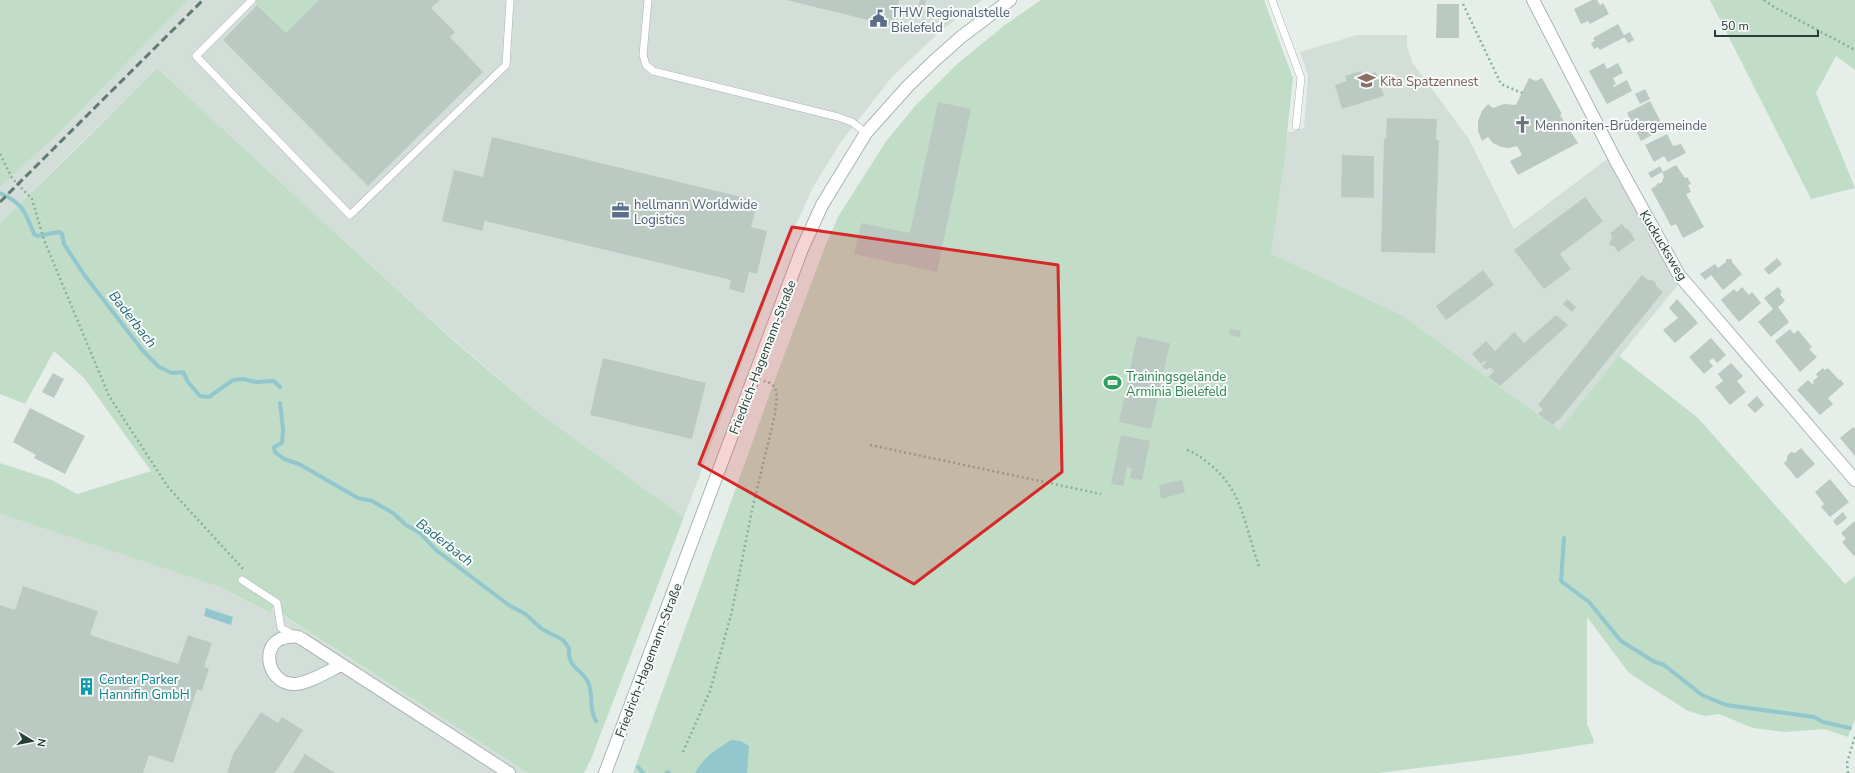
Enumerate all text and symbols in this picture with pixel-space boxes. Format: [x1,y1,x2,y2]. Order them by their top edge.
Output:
place label: THW Regionalstelle Bielefeld [891,4,1010,37]
public building icon: THW Regionalstelle Bielefeld [868,9,888,29]
scale bar [1715,12,1818,38]
text: 50 m [1721,18,1749,34]
school or university icon: Kita Spatzennest [1357,71,1377,91]
place label: Kita Spatzennest [1380,73,1479,91]
church icon: Mennoniten-Brüdergemeinde [1512,115,1532,135]
place label: Mennoniten-Brüdergemeinde [1535,117,1707,135]
place label: hellmann Worldwide Logistics [634,196,757,229]
office icon: hellmann Worldwide Logistics [611,201,631,221]
street label: Kuckucksweg [1635,207,1691,284]
street label: Friedrich-Hagemann-Straße [725,277,801,437]
water label: Baderbach [104,287,161,352]
place label: Trainingsgelände Arminia Bielefeld [1126,368,1227,401]
sports icon: Trainingsgelände Arminia Bielefeld [1103,373,1123,393]
water label: Baderbach [412,514,477,571]
street label: Friedrich-Hagemann-Straße [611,580,687,740]
place label: Center Parker Hannifin GmbH [99,671,190,704]
building icon: Center Parker Hannifin GmbH [76,676,96,696]
north arrow [12,721,52,761]
text: N [33,737,49,748]

